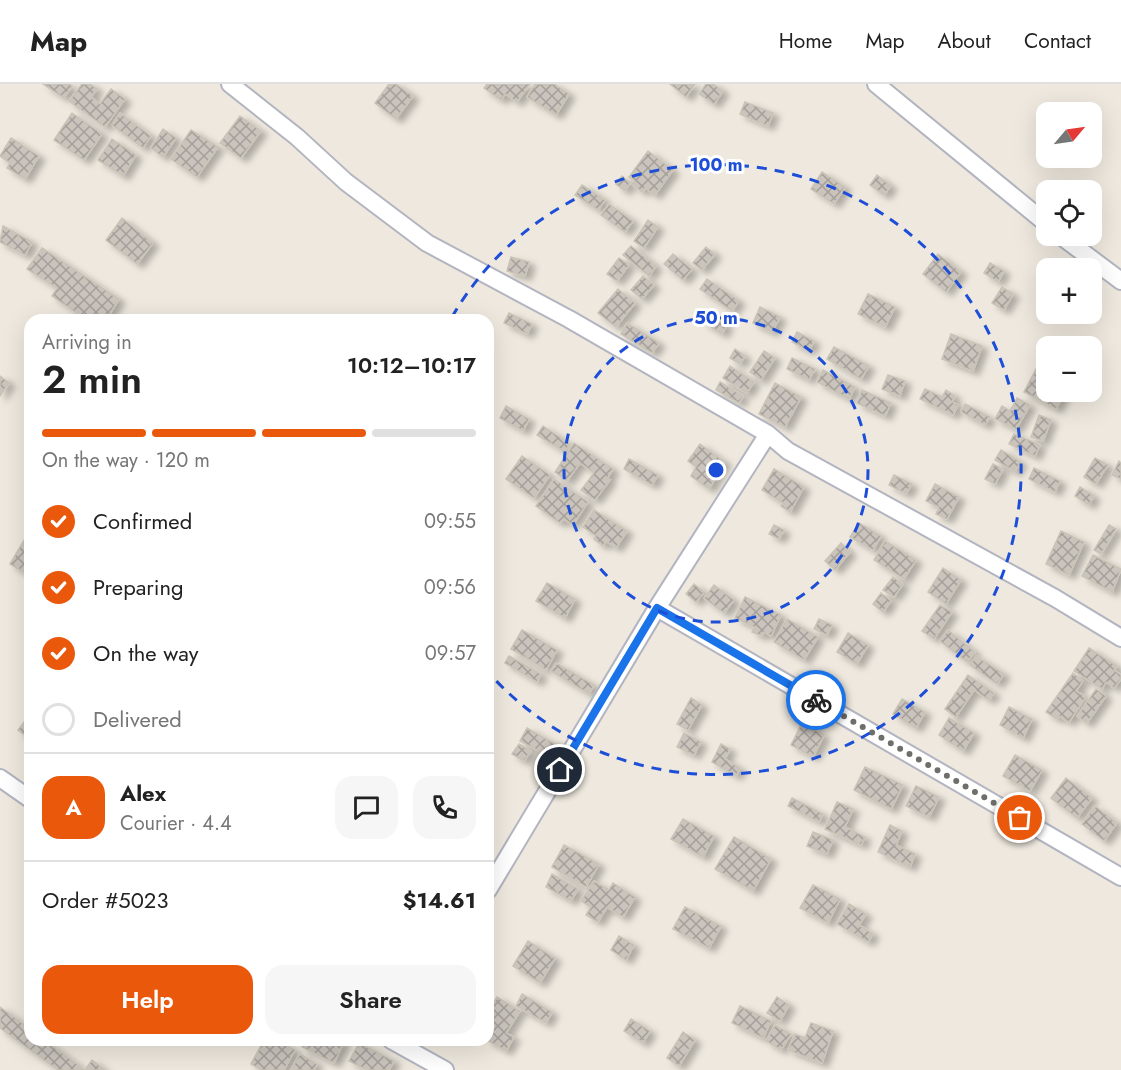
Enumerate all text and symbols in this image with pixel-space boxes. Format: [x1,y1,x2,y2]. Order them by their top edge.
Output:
text: Map [30,21,87,62]
text: Home [779,26,832,56]
text: Map [865,26,905,56]
text: About [938,26,991,56]
text: Contact [1024,26,1091,56]
north arrow [1036,102,1102,168]
map controls [1036,102,1102,402]
text: 100 m [689,152,743,178]
button: locate [1036,180,1102,246]
button: + [1036,258,1102,324]
text: 50 m [694,305,738,331]
text: Arriving in [42,328,132,357]
button: − [1036,336,1102,402]
text: 10:12–10:17 [347,349,476,381]
text: 2 min [42,351,142,408]
text: On the way · 120 m [42,446,210,475]
centre of rings [706,460,726,480]
icon: check [42,505,75,538]
text: Confirmed [93,505,192,537]
text: 09:55 [424,507,476,536]
icon: check [42,571,75,604]
text: Preparing [93,571,184,603]
text: 09:56 [424,573,476,602]
icon: check [42,637,75,670]
text: On the way [93,637,198,669]
text: 09:57 [425,639,476,668]
courier [786,670,846,730]
icon: bike [800,684,833,717]
text: Delivered [93,703,182,735]
pin [534,744,585,795]
icon: home [543,753,576,786]
button: chat [335,776,398,839]
button: phone [413,776,476,839]
text: Alex [120,777,166,809]
text: A [65,791,82,823]
pin [994,792,1045,843]
icon: bag [1003,801,1036,834]
text: Courier · 4.4 [120,809,232,838]
text: Order #5023 [42,884,168,916]
text: $14.61 [403,884,476,916]
button: Help [42,965,253,1034]
button: Share [265,965,476,1034]

